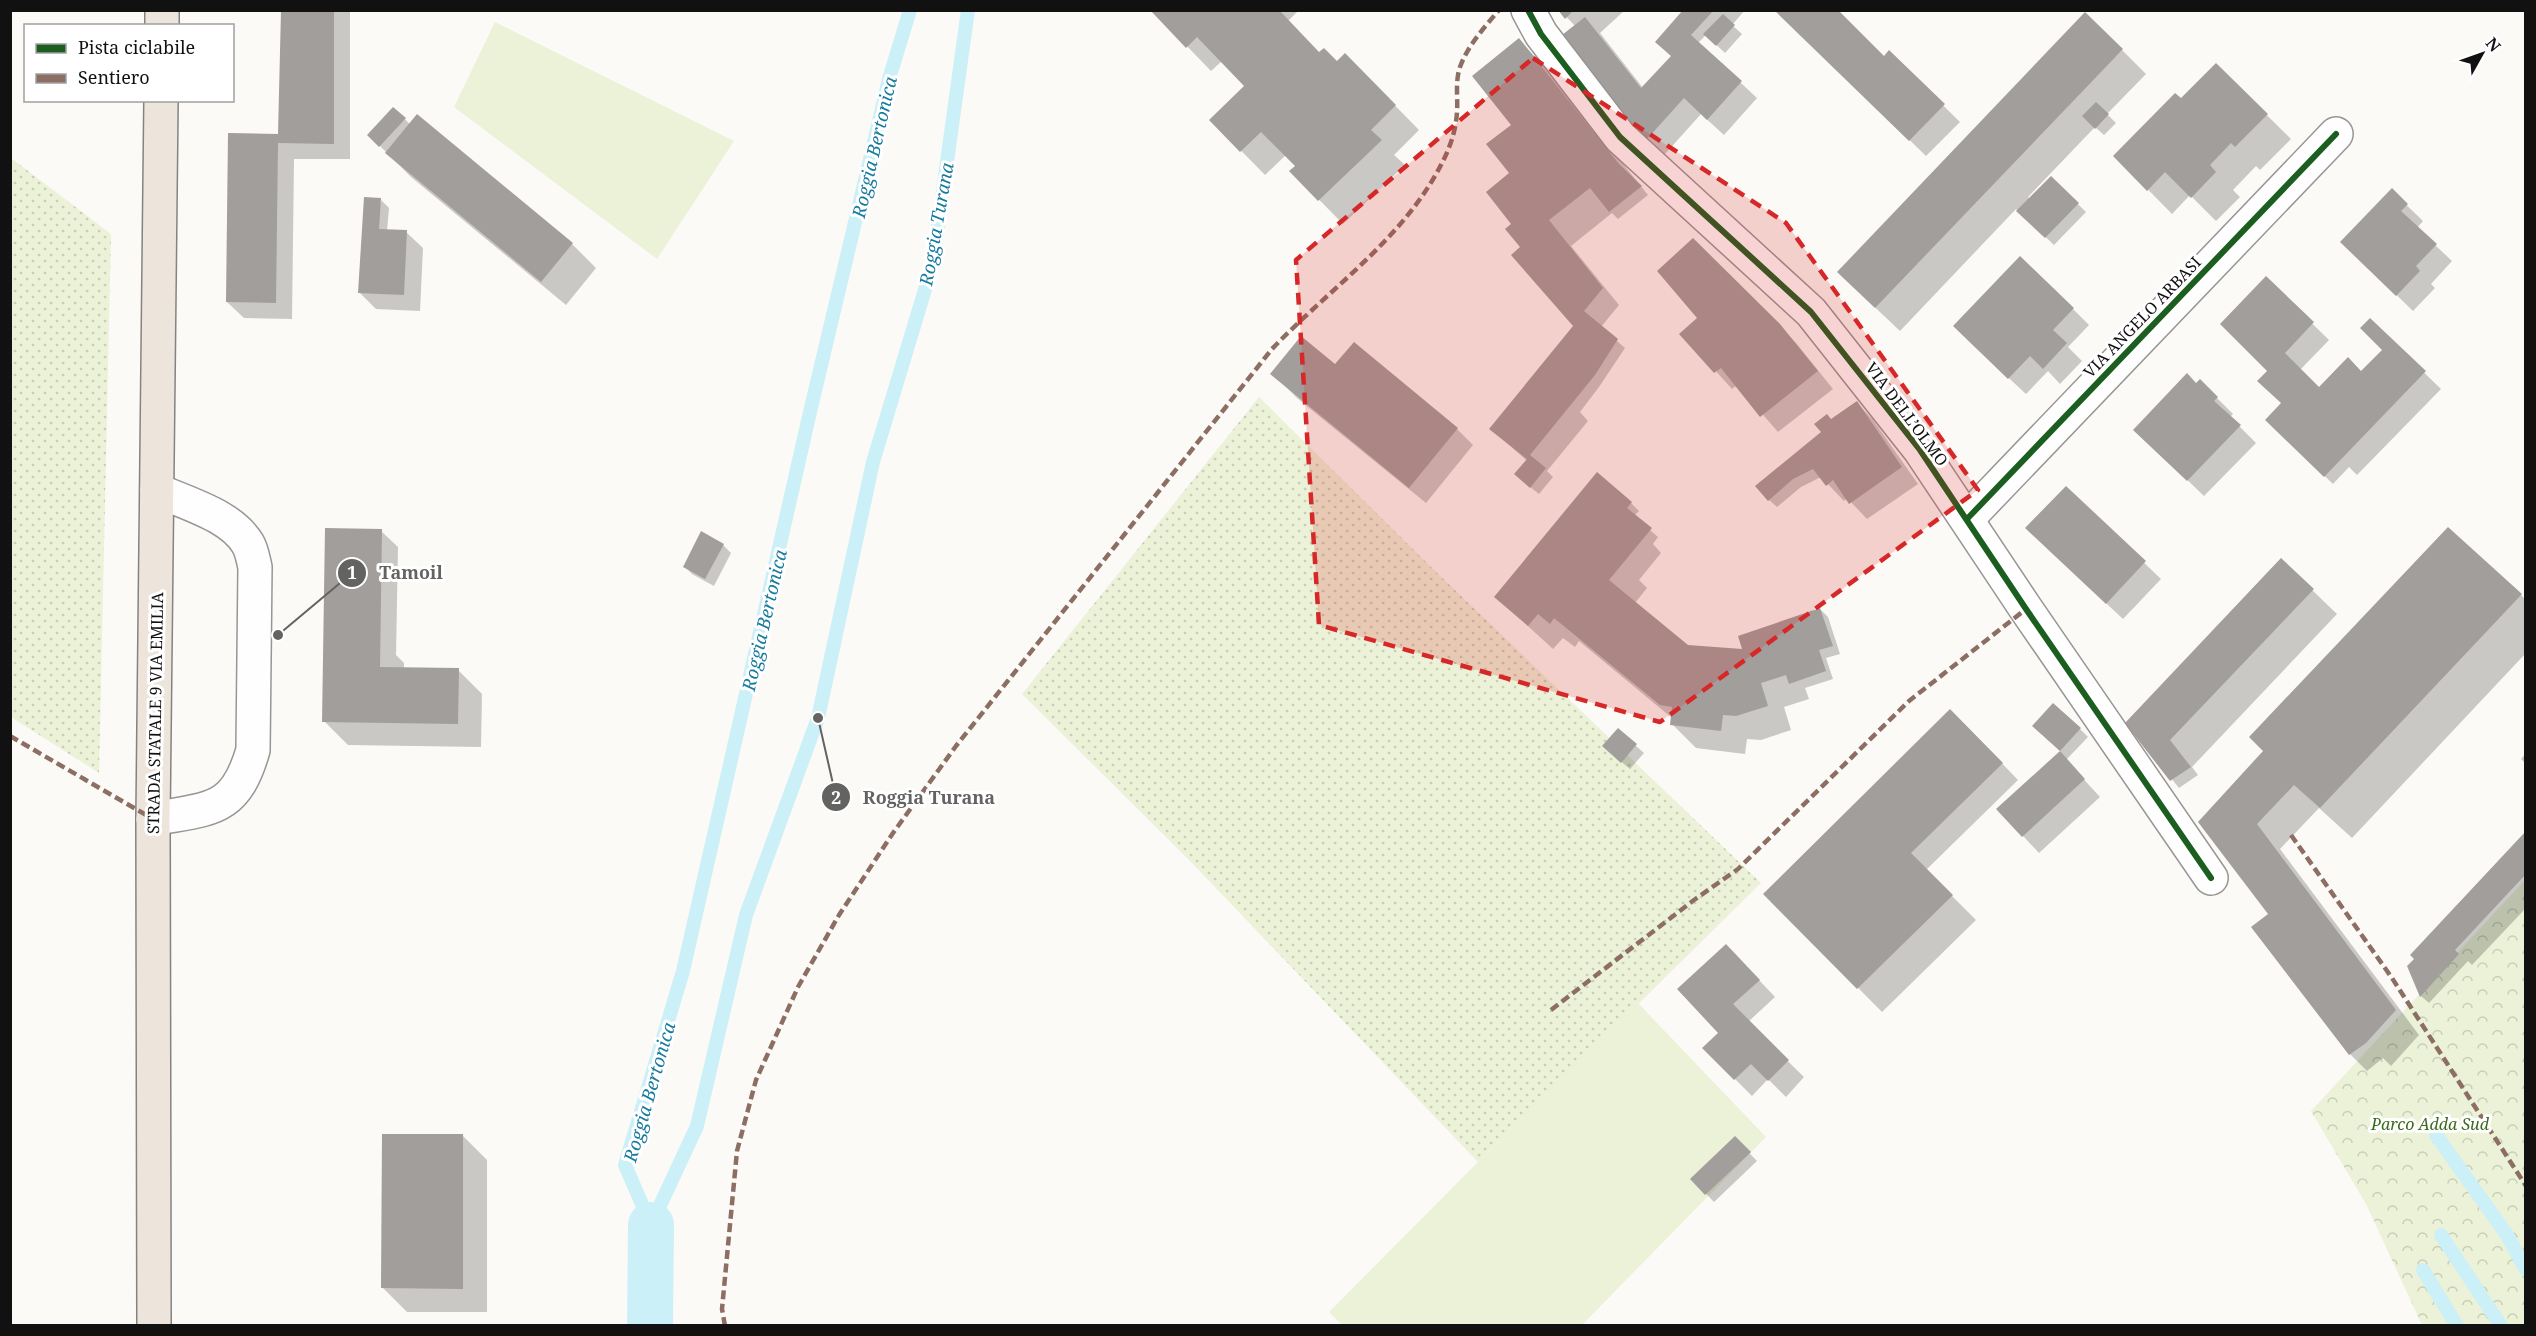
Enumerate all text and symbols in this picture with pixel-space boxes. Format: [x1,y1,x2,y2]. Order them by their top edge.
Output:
legend [24,24,234,102]
north arrow [2452,24,2512,84]
text: N [2481,32,2506,57]
text: Pista ciclabile [78,35,195,59]
text: Sentiero [78,65,150,89]
water label: Roggia Bertonica [846,73,902,221]
water label: Roggia Turana [913,160,959,288]
street label: VIA ANGELO ARBASI [2078,251,2206,382]
street label: VIA DELL’OLMO [1861,358,1953,470]
water label: Roggia Bertonica [736,546,792,694]
callout: Tamoil [337,555,455,591]
text: 1 [347,560,357,584]
text: Tamoil [379,560,443,584]
street label: STRADA STATALE 9 VIA EMILIA [142,591,168,834]
callout: Roggia Turana [821,779,1007,815]
text: 2 [831,785,841,809]
text: Roggia Turana [863,785,995,809]
water label: Roggia Bertonica [617,1019,681,1166]
park label: Parco Adda Sud [2370,1113,2490,1135]

